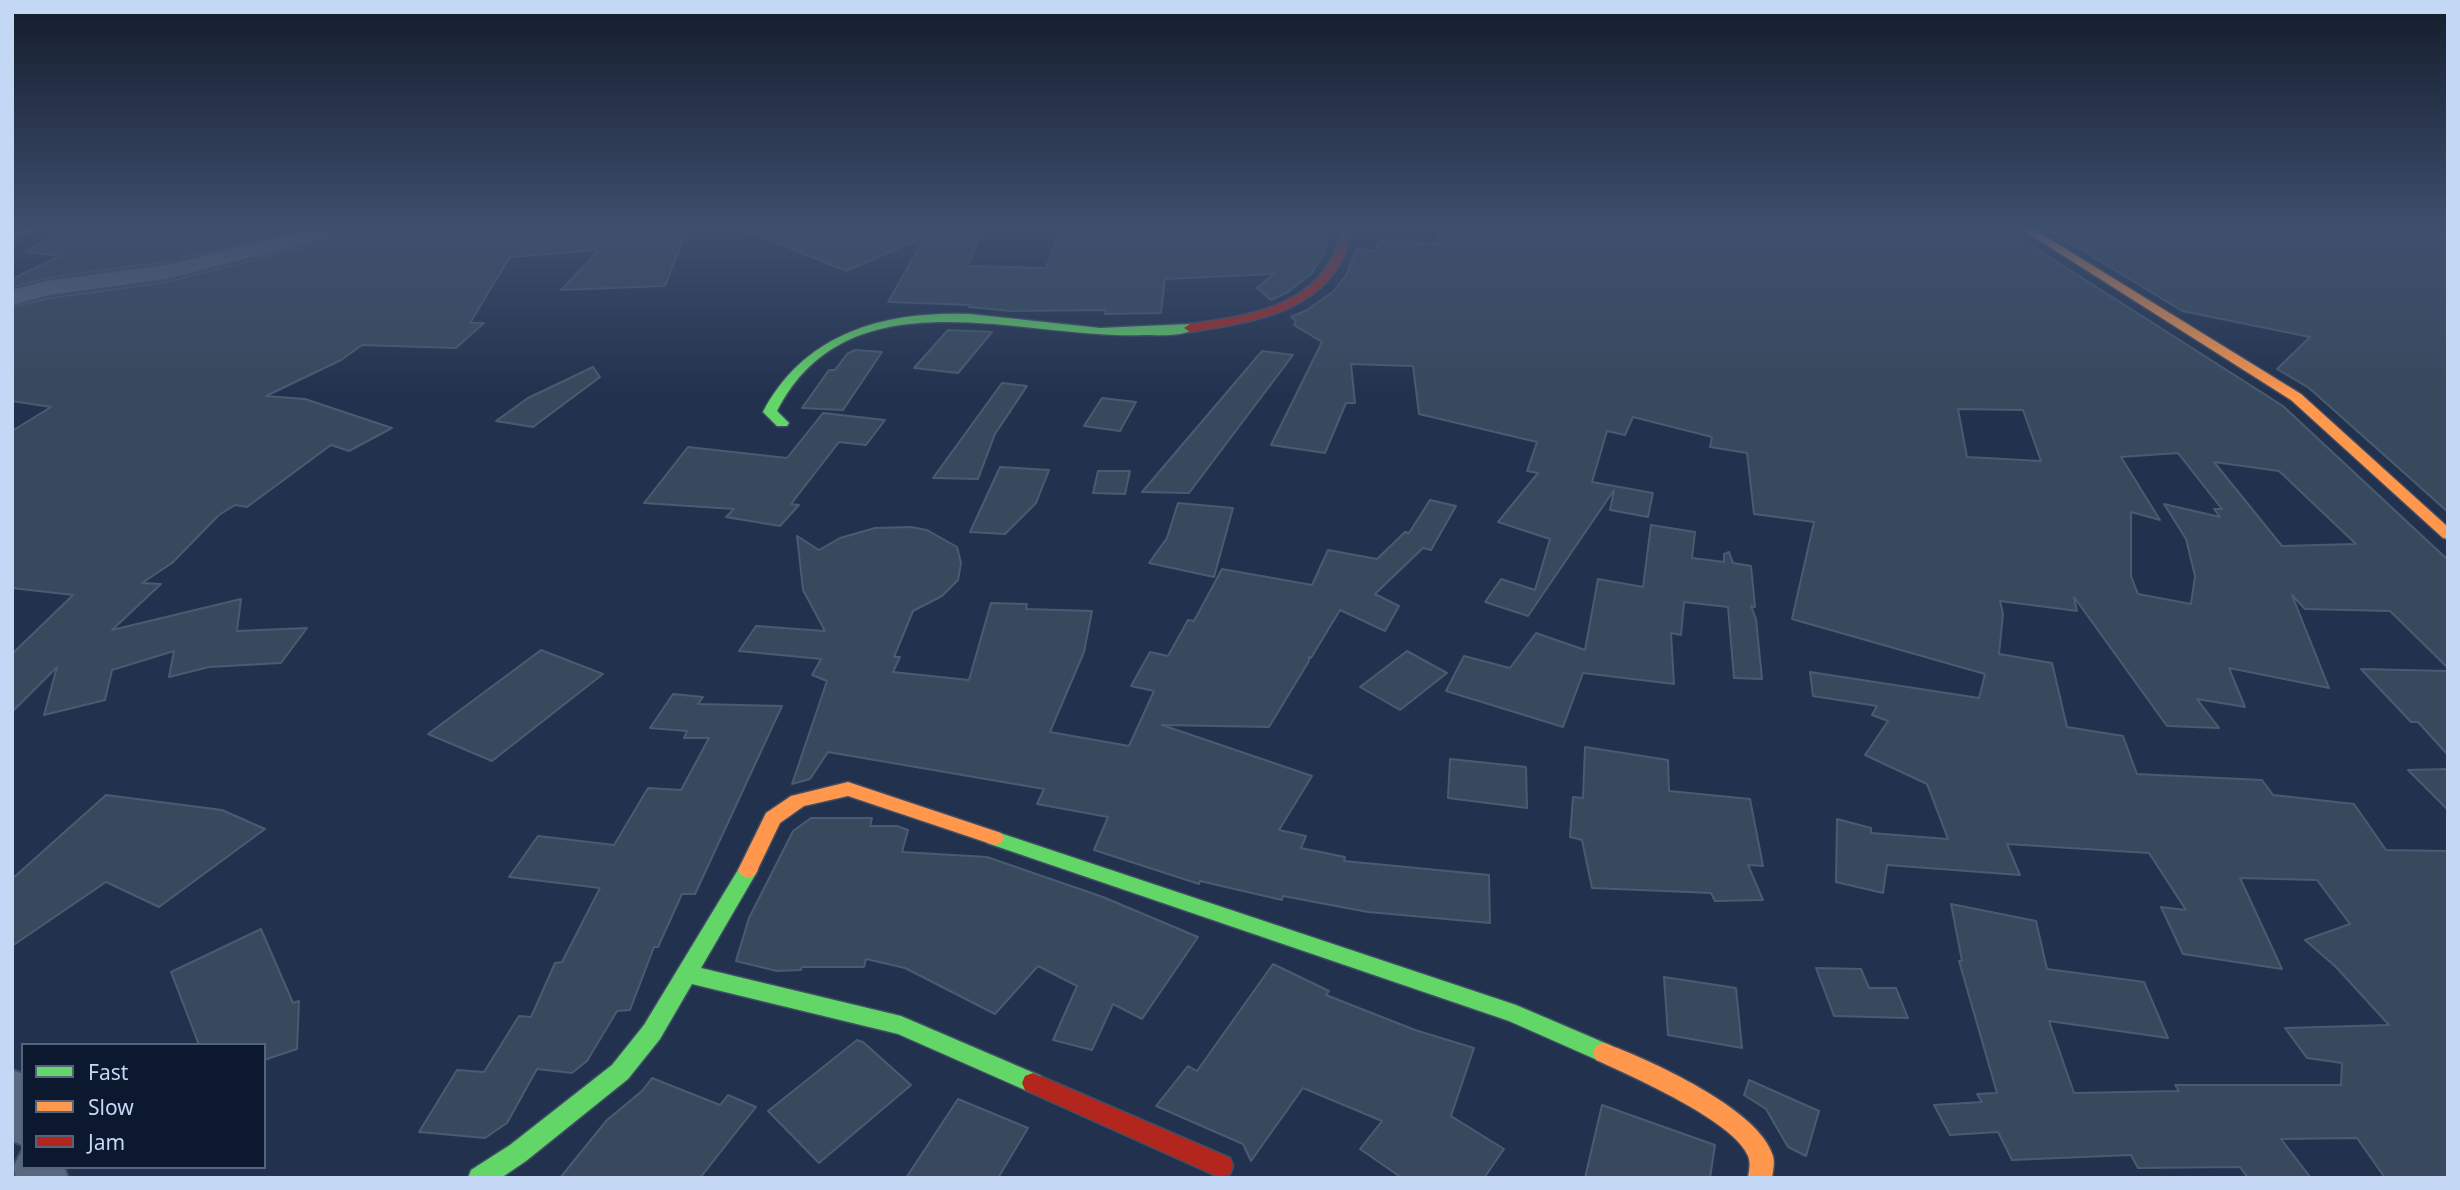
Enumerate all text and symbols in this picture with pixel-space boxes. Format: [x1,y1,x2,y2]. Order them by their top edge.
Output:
legend [21,1043,266,1169]
text: Fast [88,1058,128,1086]
text: Slow [88,1093,134,1121]
text: Jam [88,1128,125,1156]

